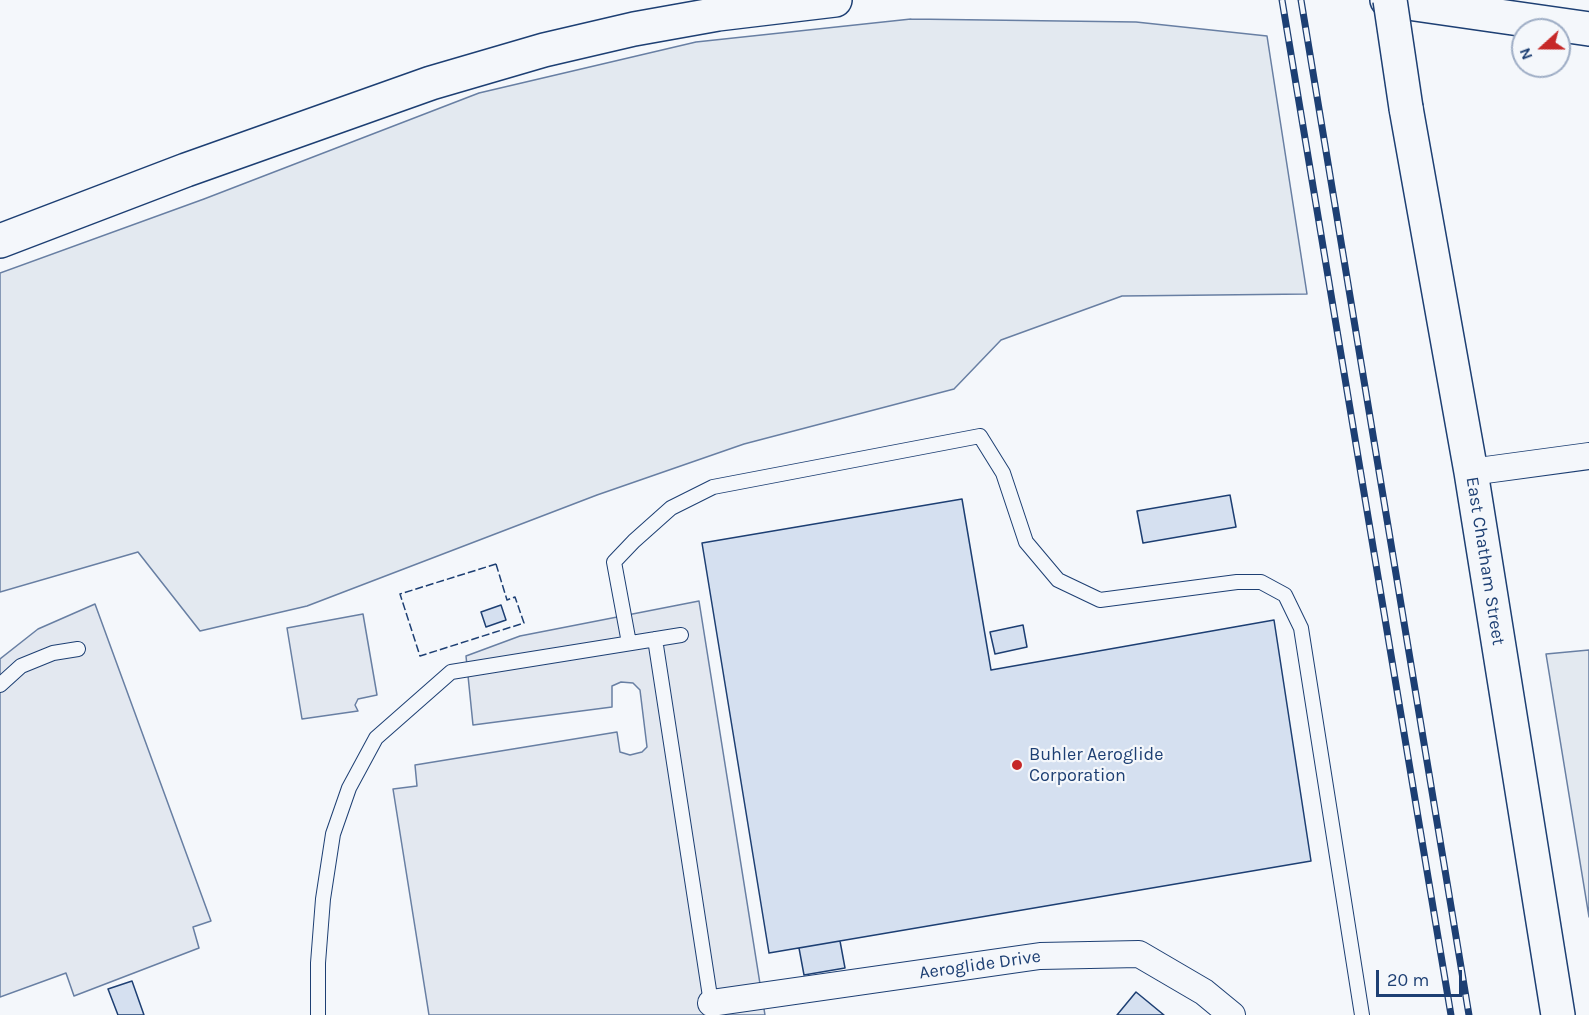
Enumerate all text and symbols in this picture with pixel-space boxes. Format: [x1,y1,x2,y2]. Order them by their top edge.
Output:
north arrow [1511,18,1571,78]
text: N [1515,45,1537,63]
street label: East Chatham Street [1461,475,1509,647]
place label: Buhler Aeroglide Corporation [1029,744,1163,786]
marker: Buhler Aeroglide Corporation [1010,758,1024,772]
street label: Aeroglide Drive [918,946,1042,984]
scale bar [1379,958,1464,996]
text: 20 m [1387,969,1429,991]

